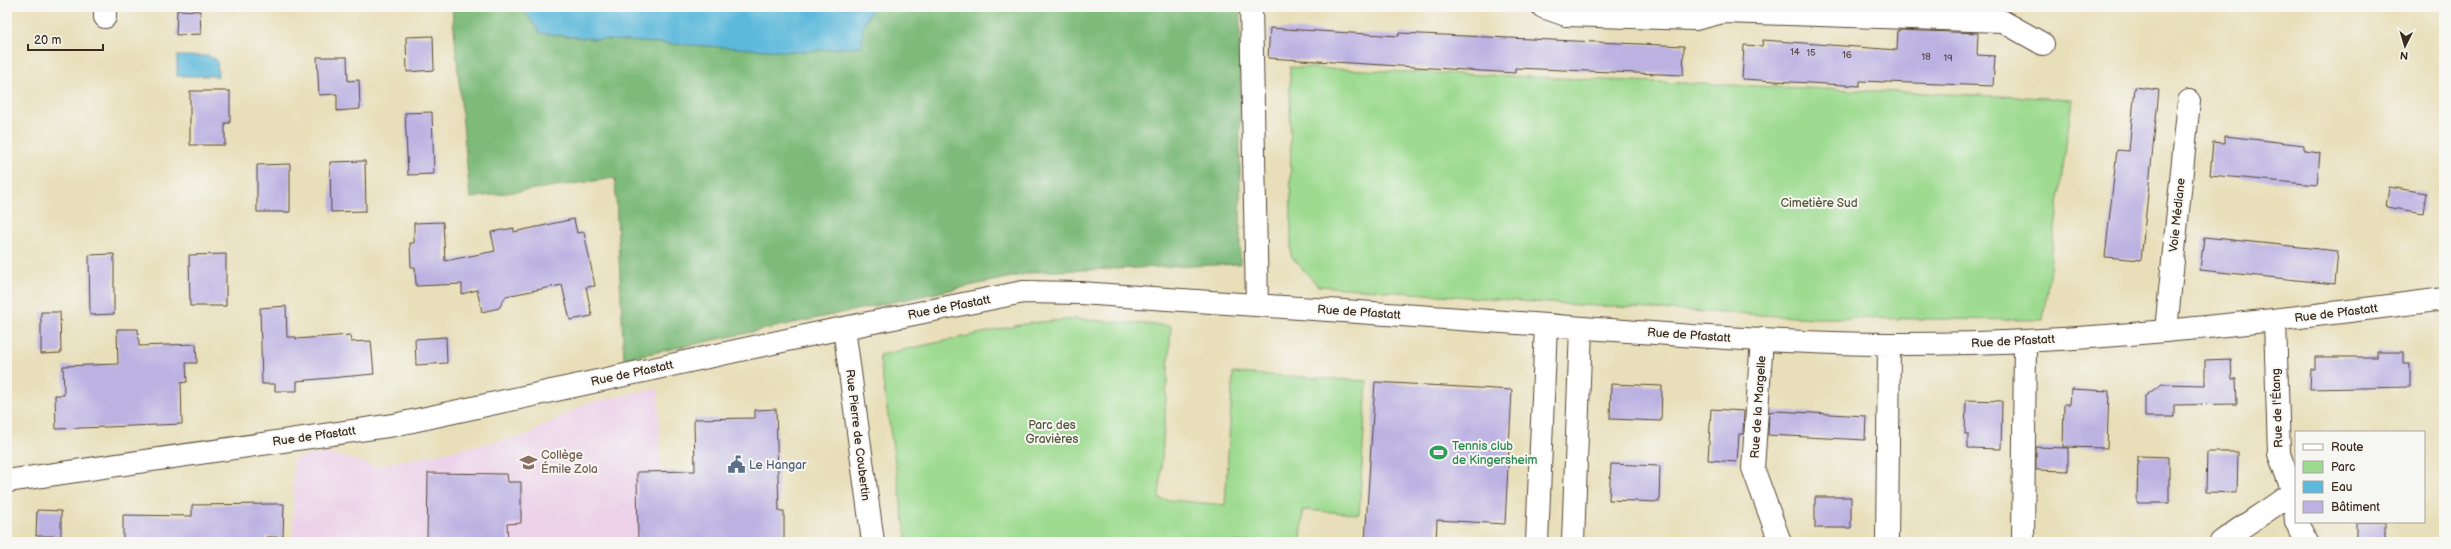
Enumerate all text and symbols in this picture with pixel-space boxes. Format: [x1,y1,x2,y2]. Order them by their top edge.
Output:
scale bar [28,26,103,52]
north arrow [2385,26,2425,66]
text: 20 m [34,33,61,48]
house number: 14 [1790,46,1800,58]
house number: 15 [1806,47,1816,59]
house number: 16 [1842,49,1852,61]
text: N [2399,49,2409,62]
house number: 18 [1921,51,1931,63]
house number: 19 [1943,52,1953,64]
street label: Voie Médiane [2166,177,2189,253]
park label: Cimetière Sud [1780,196,1858,211]
street label: Rue de Pfastatt [907,292,992,323]
street label: Rue de Pfastatt [2294,301,2379,326]
street label: Rue de Pfastatt [1317,302,1402,323]
street label: Rue de Pfastatt [1647,325,1732,346]
street label: Rue de Pfastatt [1971,332,2056,351]
street label: Rue de la Margelle [1747,355,1770,459]
street label: Rue de Pfastatt [590,357,675,390]
street label: Rue Pierre de Coubertin [842,368,873,502]
street label: Rue de l'Étang [2268,368,2286,448]
park label: Parc des Gravières [1026,418,1078,447]
street label: Rue de Pfastatt [272,423,357,450]
legend [2295,431,2425,523]
place label: Tennis club de Kingersheim [1452,439,1537,468]
text: Route [2331,440,2363,455]
sports icon: Tennis club de Kingersheim [1429,443,1449,463]
place label: Collège Émile Zola [541,448,598,477]
school or university icon: Collège Émile Zola [518,452,538,472]
public building icon: Le Hangar [726,455,746,475]
place label: Le Hangar [749,458,807,473]
text: Parc [2331,460,2355,475]
text: Eau [2331,480,2352,495]
text: Bâtiment [2331,500,2380,515]

